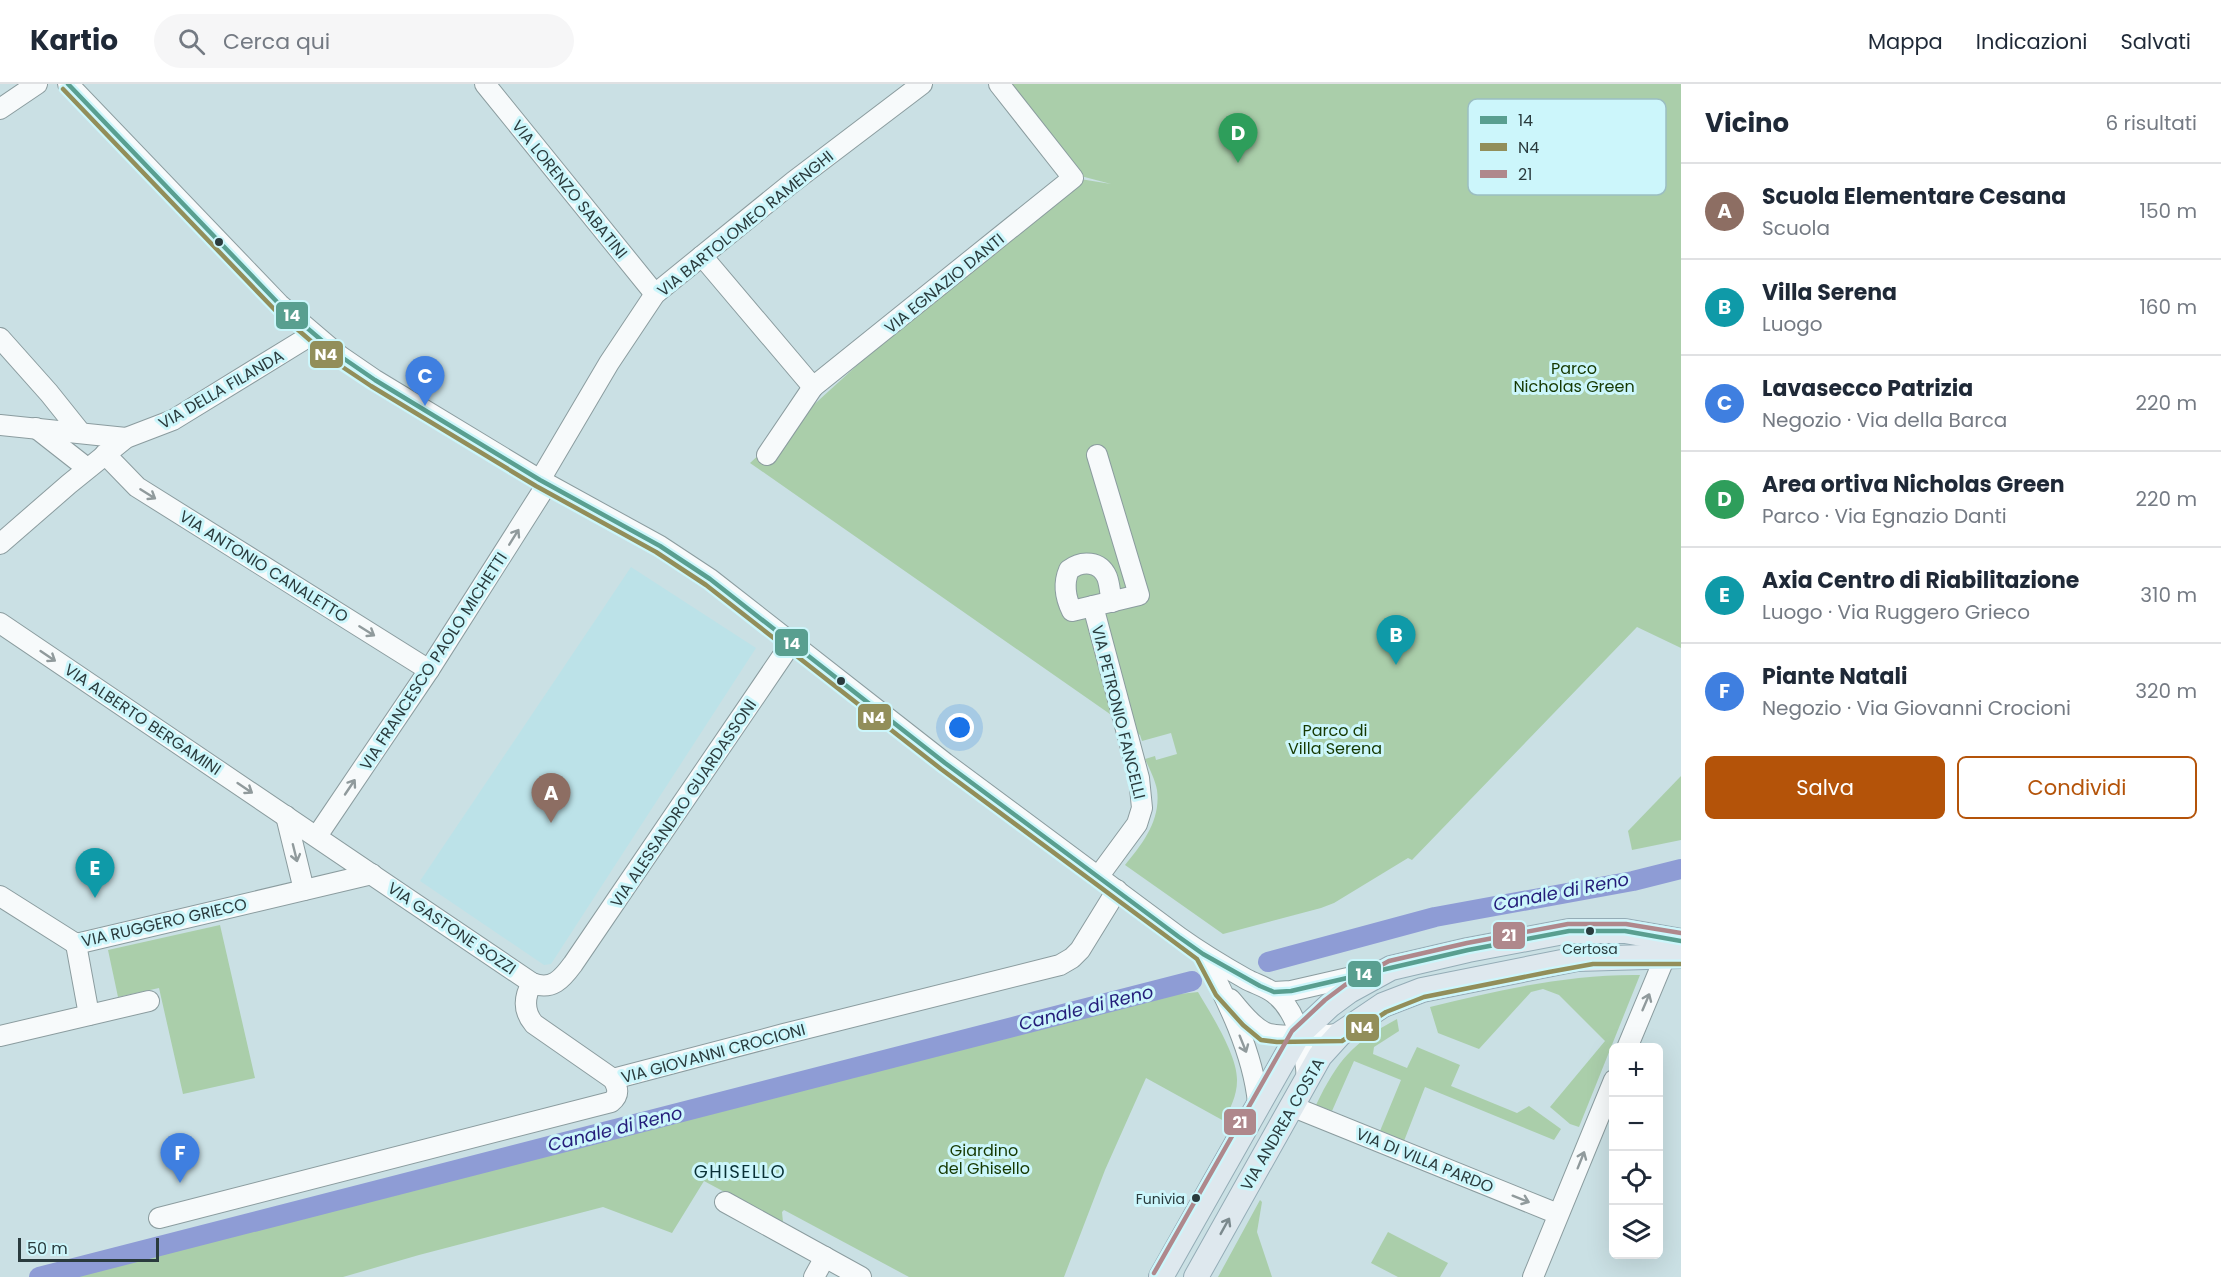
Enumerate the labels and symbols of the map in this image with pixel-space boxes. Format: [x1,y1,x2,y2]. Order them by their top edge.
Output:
legend [1468,99,1666,195]
text: 14 [1518,109,1533,132]
pin: D [1218,113,1258,163]
street label: VIA LORENZO SABATINI [506,115,633,264]
text: N4 [1518,136,1539,159]
street label: VIA BARTOLOMEO RAMENGHI [652,145,838,302]
text: 21 [1518,163,1532,186]
street label: VIA EGNAZIO DANTI [880,228,1009,339]
unlabelled marker [213,236,225,248]
line badge: 14 [275,301,309,330]
text: 14 [284,304,301,327]
line badge: N4 [309,340,344,369]
text: N4 [315,343,338,366]
street label: VIA DELLA FILANDA [154,344,288,435]
pin: C [406,356,444,406]
park label: Parco Nicholas Green [1513,357,1635,398]
one-way arrow [139,488,156,500]
street label: VIA ANTONIO CANALETTO [175,505,353,628]
one-way arrow [508,529,520,545]
street label: VIA FRANCESCO PAOLO MICHETTI [354,548,513,775]
pin: B [1376,616,1416,665]
street label: VIA PETRONIO FANCELLI [1086,623,1151,802]
one-way arrow [358,625,375,637]
line badge: 14 [774,628,809,657]
text: 14 [784,632,801,655]
one-way arrow [40,649,57,662]
street label: VIA ALBERTO BERGAMINI [60,658,226,781]
unlabelled marker [835,675,847,687]
street label: VIA ALESSANDRO GUARDASSONI [605,695,762,912]
line badge: N4 [857,703,892,731]
text: N4 [863,706,886,729]
your location [945,713,974,742]
park label: Parco di Villa Serena [1288,719,1382,760]
pin: A [532,774,570,823]
one-way arrow [343,779,356,796]
one-way arrow [236,782,253,794]
one-way arrow [289,843,301,862]
pin: E [76,848,115,898]
water label: Canale di Reno [1491,866,1631,917]
street label: VIA GASTONE SOZZI [383,877,521,980]
street label: VIA RUGGERO GRIECO [79,892,249,953]
line badge: 21 [1492,921,1526,950]
text: 21 [1501,924,1517,947]
marker: Certosa [1584,925,1596,937]
place label: Certosa [1562,939,1618,959]
line badge: 14 [1347,960,1382,988]
text: 14 [1356,963,1373,986]
water label: Canale di Reno [1016,979,1156,1036]
one-way arrow [1641,993,1652,1012]
line badge: N4 [1345,1013,1380,1042]
text: N4 [1351,1016,1374,1039]
street label: VIA GIOVANNI CROCIONI [618,1018,808,1089]
one-way arrow [1238,1035,1249,1053]
street label: VIA ANDREA COSTA [1235,1053,1330,1195]
water label: Canale di Reno [545,1100,685,1157]
line badge: 21 [1223,1108,1257,1136]
text: 21 [1232,1111,1248,1134]
street label: VIA DI VILLA PARDO [1353,1122,1497,1199]
pin: F [160,1134,200,1183]
park label: Giardino del Ghisello [938,1139,1030,1180]
one-way arrow [1576,1151,1587,1170]
district label: GHISELLO [694,1159,786,1184]
place label: Funivia [1136,1189,1185,1209]
marker: Funivia [1190,1192,1202,1204]
one-way arrow [1511,1194,1529,1205]
one-way arrow [1219,1218,1231,1235]
scale bar [18,1235,159,1262]

